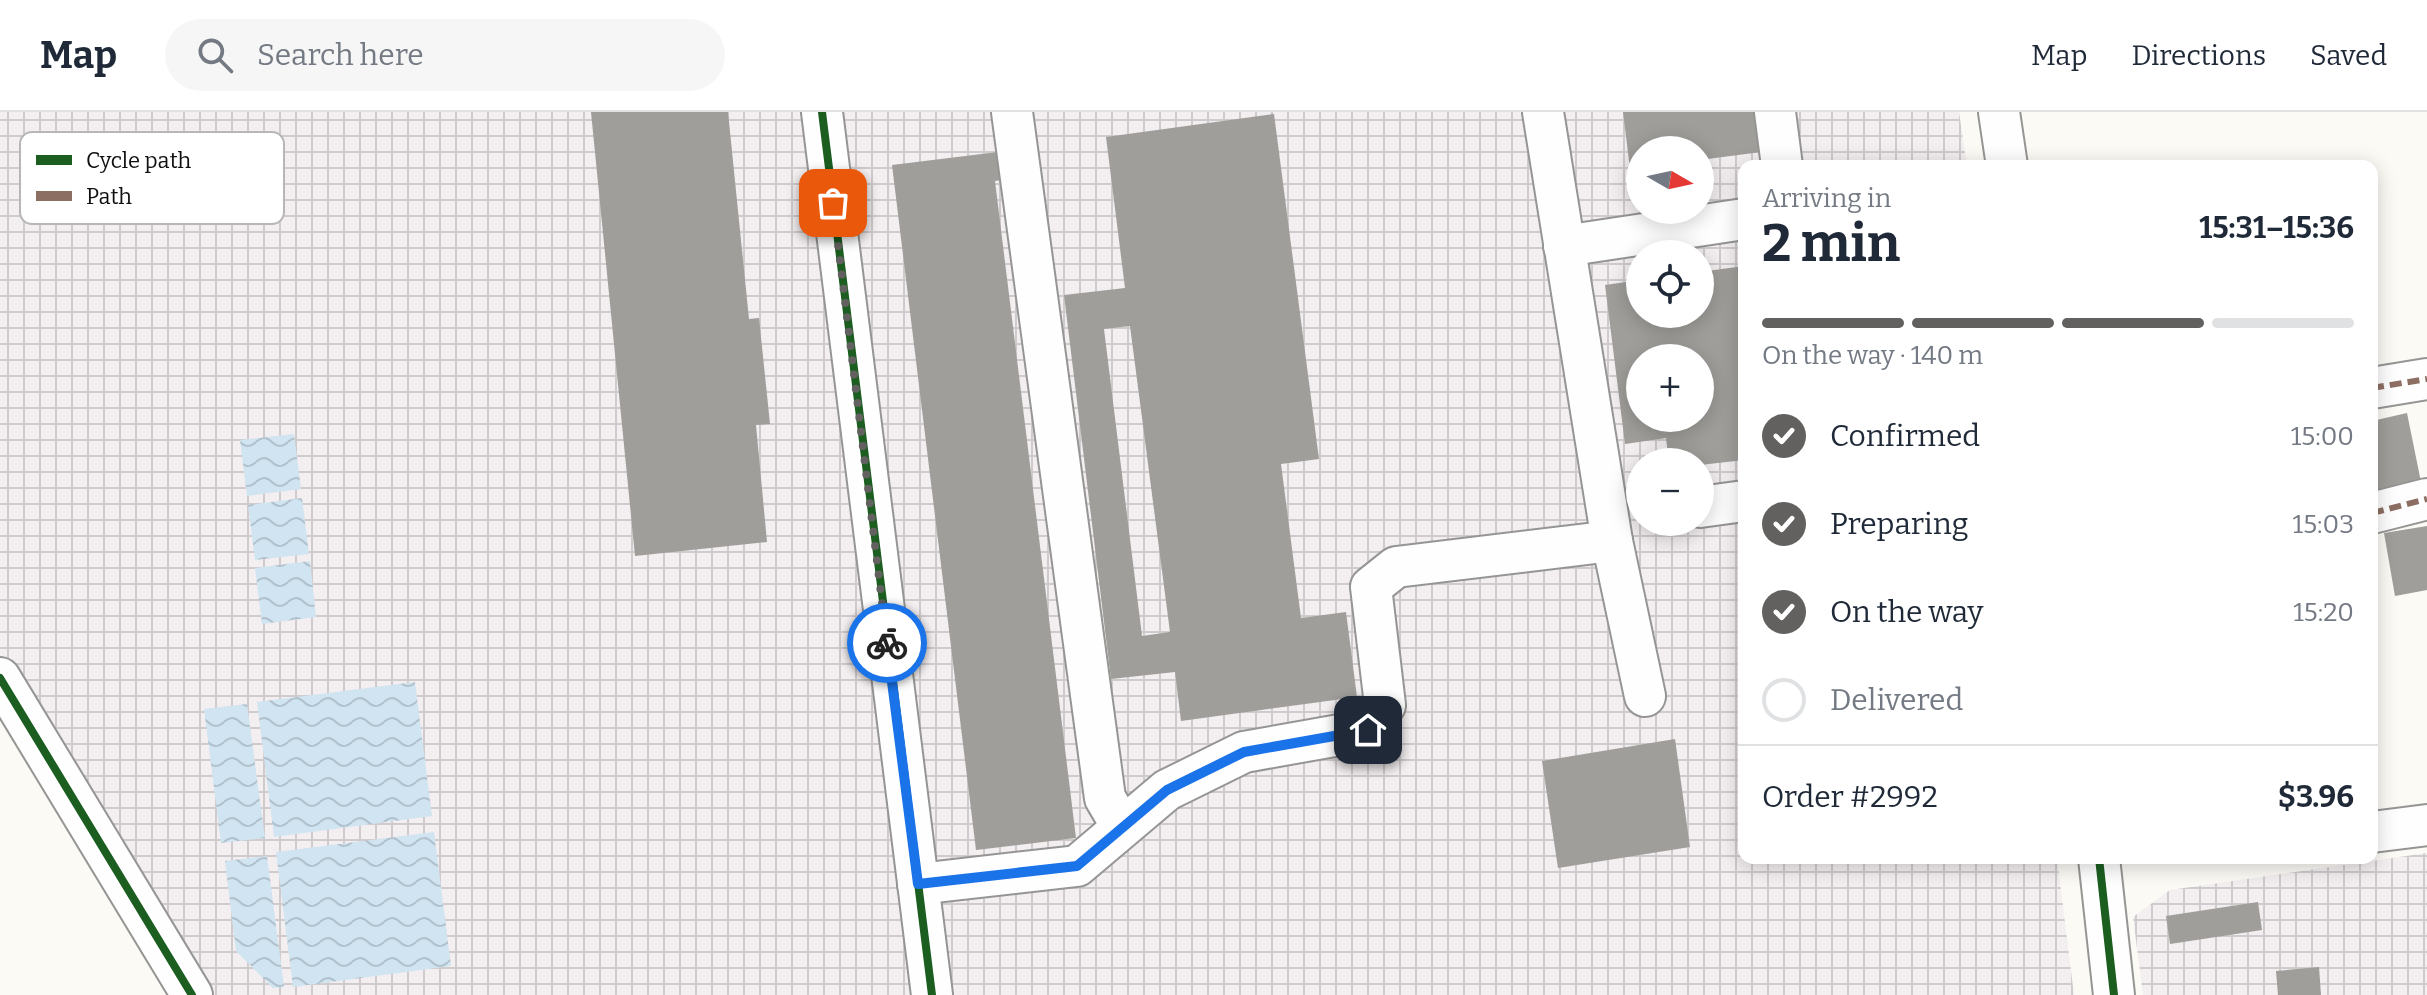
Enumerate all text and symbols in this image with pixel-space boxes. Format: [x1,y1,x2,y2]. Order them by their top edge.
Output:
search box [165,19,725,91]
text: Map [40,32,117,78]
icon: search [193,33,237,77]
text: Search here [257,37,424,73]
text: Map [2031,39,2087,72]
text: Directions [2131,39,2266,72]
text: Saved [2310,39,2387,72]
legend [20,132,284,224]
north arrow [1626,136,1714,224]
map controls [1626,136,1714,536]
text: Cycle path [86,147,191,174]
pin [799,169,867,237]
icon: bag [811,181,855,225]
text: Path [86,183,132,210]
text: Arriving in [1762,183,1891,214]
text: 15:31–15:36 [2199,210,2354,246]
text: 2 min [1762,212,1900,275]
button: locate [1626,240,1714,328]
text: On the way · 140 m [1762,340,1983,371]
button: + [1626,344,1714,432]
icon: check [1762,414,1806,458]
text: Confirmed [1830,418,1980,454]
text: 15:00 [2291,421,2354,452]
button: − [1626,448,1714,536]
icon: check [1762,502,1806,546]
text: Preparing [1830,506,1968,542]
text: 15:03 [2293,509,2354,540]
icon: check [1762,590,1806,634]
text: On the way [1830,594,1983,630]
text: 15:20 [2293,597,2354,628]
courier [847,603,927,683]
icon: bike [865,621,909,665]
text: Delivered [1830,682,1963,718]
pin [1334,696,1402,764]
icon: home [1346,708,1390,752]
text: Order #2992 [1762,779,1938,815]
text: $3.96 [2278,779,2354,815]

